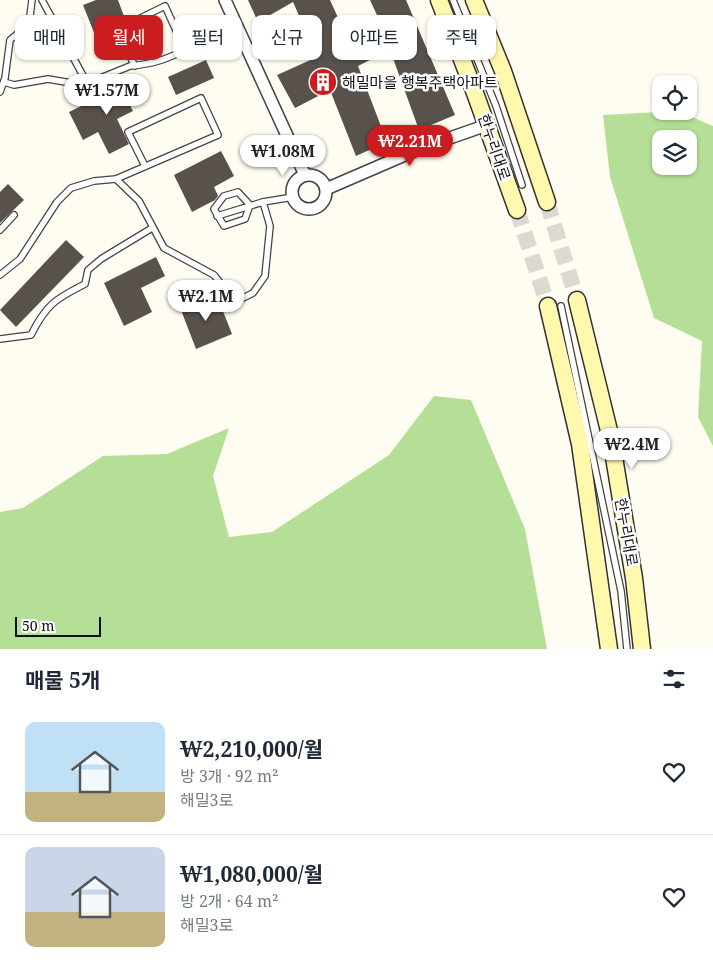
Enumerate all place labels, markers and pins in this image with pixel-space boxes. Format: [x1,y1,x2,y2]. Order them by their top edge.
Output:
building icon: 해밀마을 행복주택아파트 [308,67,338,97]
place label: 해밀마을 행복주택아파트 [342,72,498,92]
pin: ₩1.57M [66,74,148,116]
pin: ₩2.21M [369,124,451,167]
pin: ₩1.08M [242,134,324,177]
pin: ₩2.1M [171,280,241,322]
pin: ₩2.4M [597,428,667,470]

